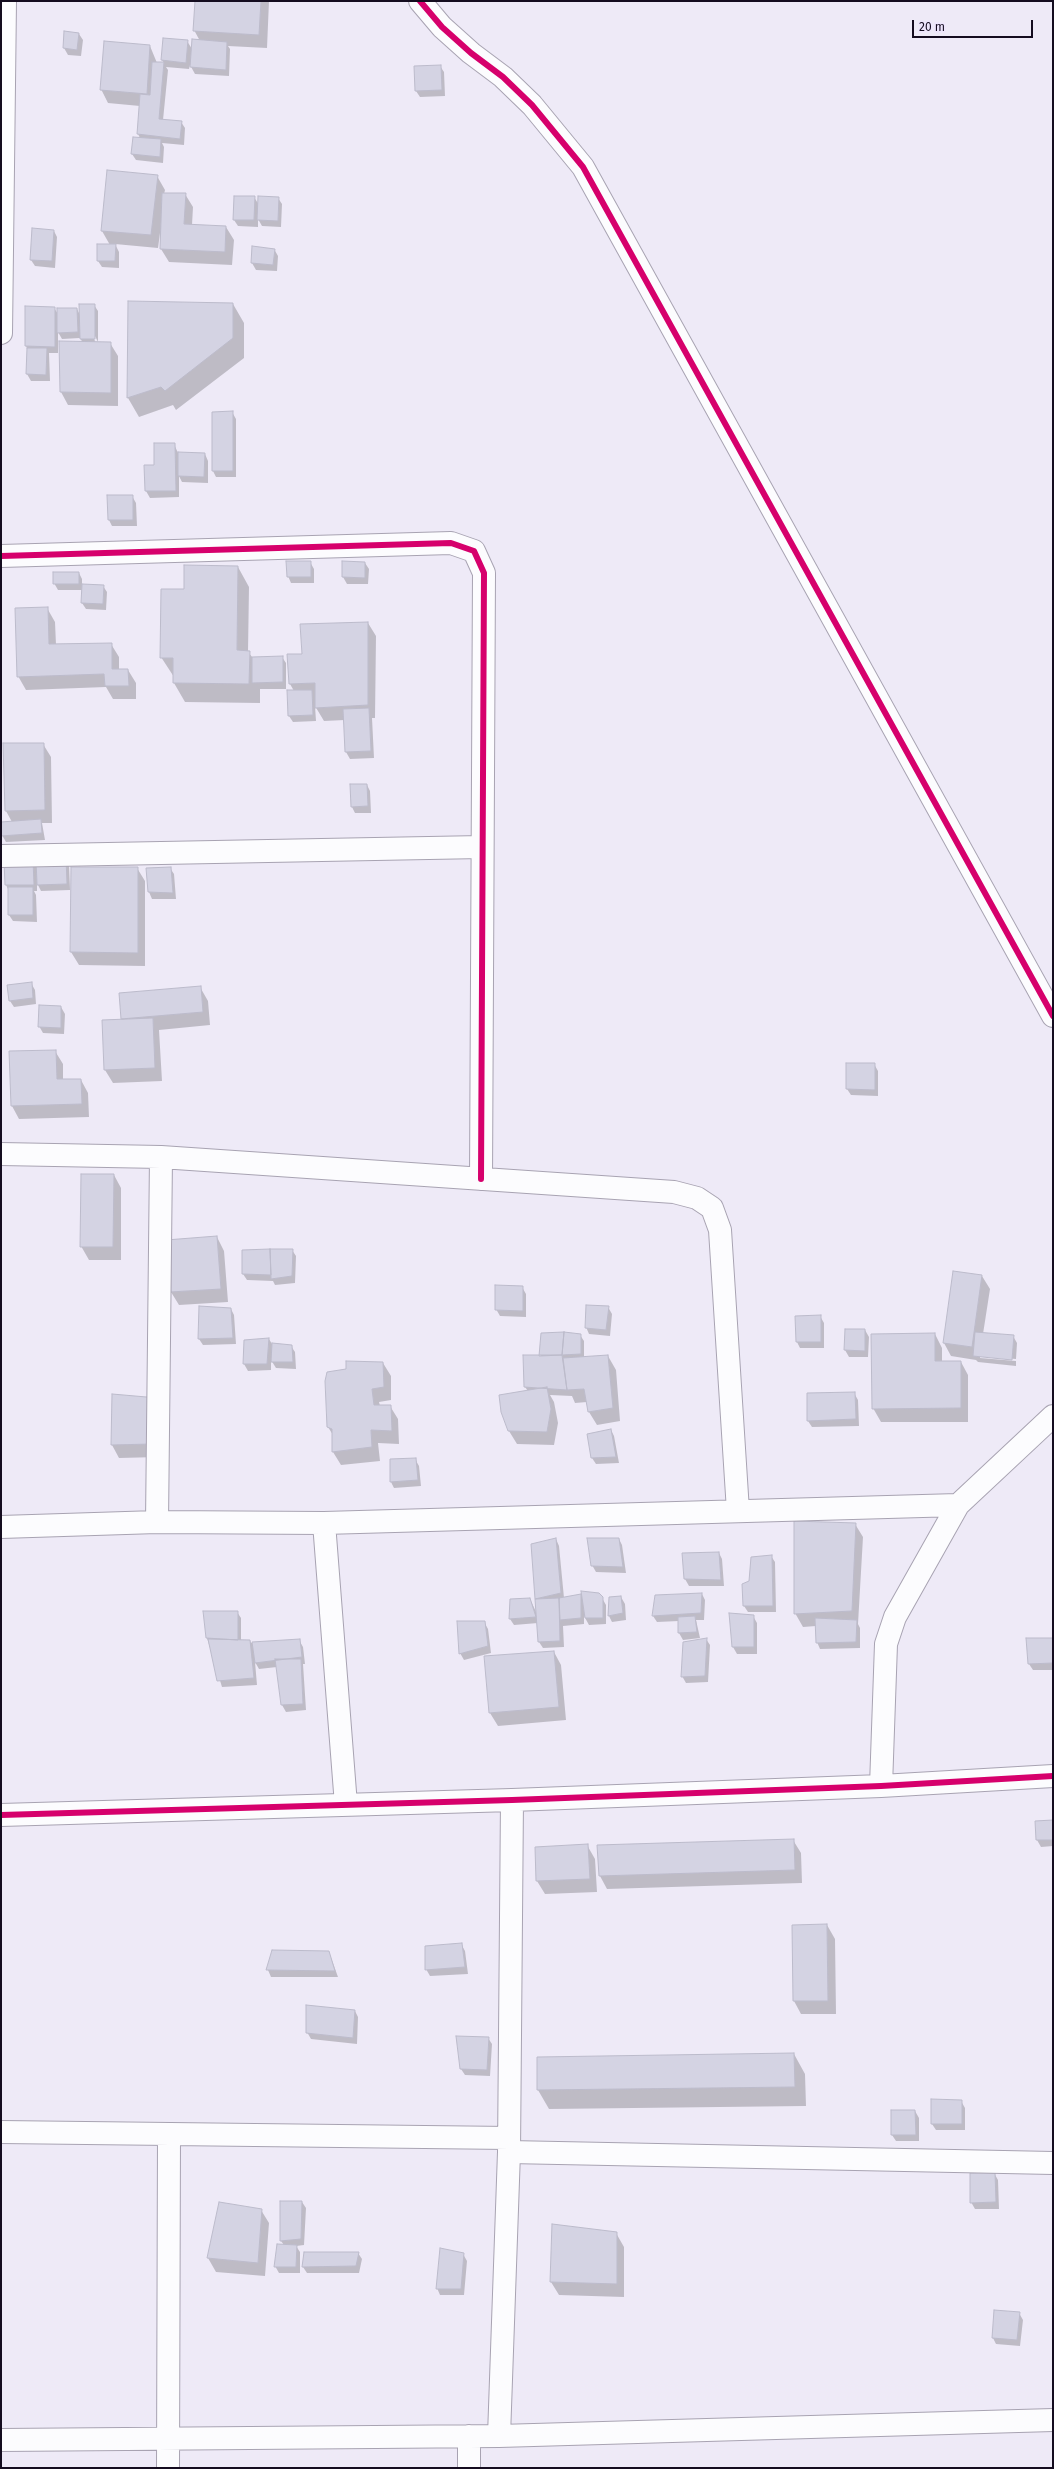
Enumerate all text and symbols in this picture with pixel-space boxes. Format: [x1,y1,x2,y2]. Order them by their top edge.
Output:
scale bar [914,12,1035,38]
text: 20 m [919,20,945,34]

